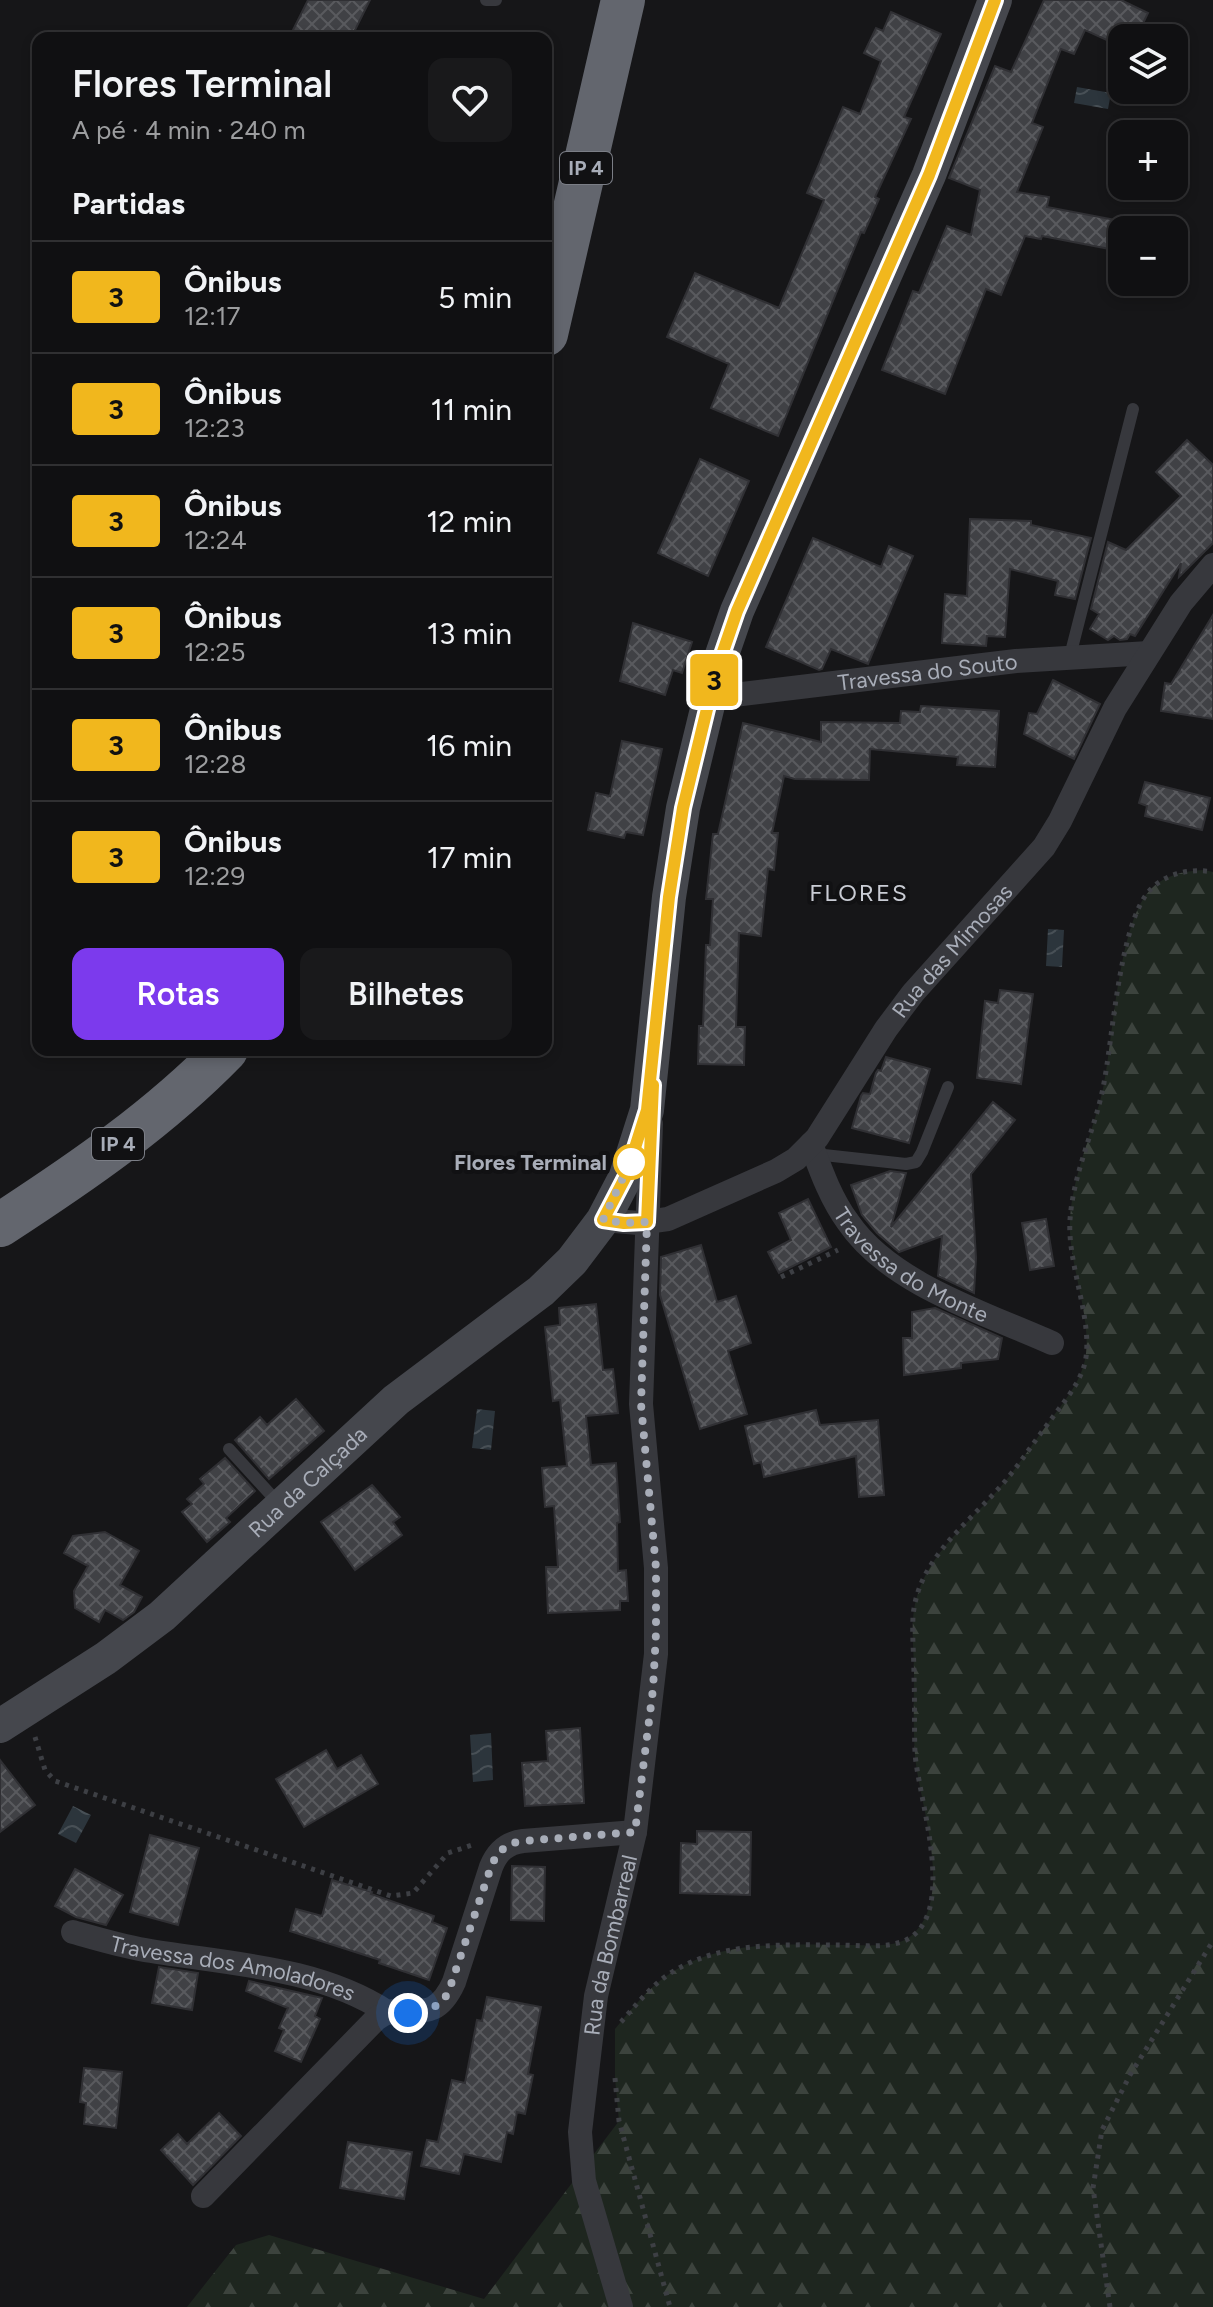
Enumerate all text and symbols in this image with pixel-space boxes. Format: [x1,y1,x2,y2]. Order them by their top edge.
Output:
map controls [1108,24,1188,296]
button: layers [1108,24,1188,104]
button: heart [428,58,512,142]
text: Flores Terminal [72,61,332,107]
text: A pé · 4 min · 240 m [72,114,306,146]
button: + [1108,120,1188,200]
road number: IP 4 [560,152,612,184]
text: Partidas [72,185,185,222]
button: − [1108,216,1188,296]
text: Ônibus [184,263,281,300]
text: 5 min [438,279,512,316]
text: 3 [108,280,124,314]
text: 12:17 [184,300,241,332]
text: Ônibus [184,375,281,412]
text: 11 min [431,391,512,428]
text: 3 [108,392,124,426]
text: 12:23 [184,412,245,444]
text: Ônibus [184,487,281,524]
text: 12 min [426,503,512,540]
text: 3 [108,504,124,538]
text: 12:24 [184,524,247,556]
text: Ônibus [184,599,281,636]
text: 13 min [427,615,512,652]
text: 3 [108,616,124,650]
text: 12:25 [184,636,245,668]
street label: Travessa do Souto [836,648,1019,696]
line badge: 3 [688,654,740,706]
text: 3 [706,663,722,697]
text: Ônibus [184,711,281,748]
text: 16 min [426,727,512,764]
text: 3 [108,728,124,762]
text: 12:28 [184,748,246,780]
text: Ônibus [184,823,281,860]
text: 17 min [427,839,512,876]
text: 3 [108,840,124,874]
text: 12:29 [184,860,245,892]
district label: FLORES [809,878,909,907]
street label: Rua das Mimosas [886,878,1018,1023]
button: Rotas [72,948,284,1040]
button: Bilhetes [300,948,512,1040]
road number: IP 4 [92,1128,144,1160]
marker: Flores Terminal [614,1145,648,1179]
place label: Flores Terminal [454,1149,607,1176]
street label: Travessa do Monte [828,1202,992,1329]
street label: Rua da Calçada [243,1421,373,1543]
street label: Rua da Bombarreal [578,1852,643,2037]
street label: Travessa dos Amoladores [107,1930,359,2007]
your location [388,1993,428,2033]

